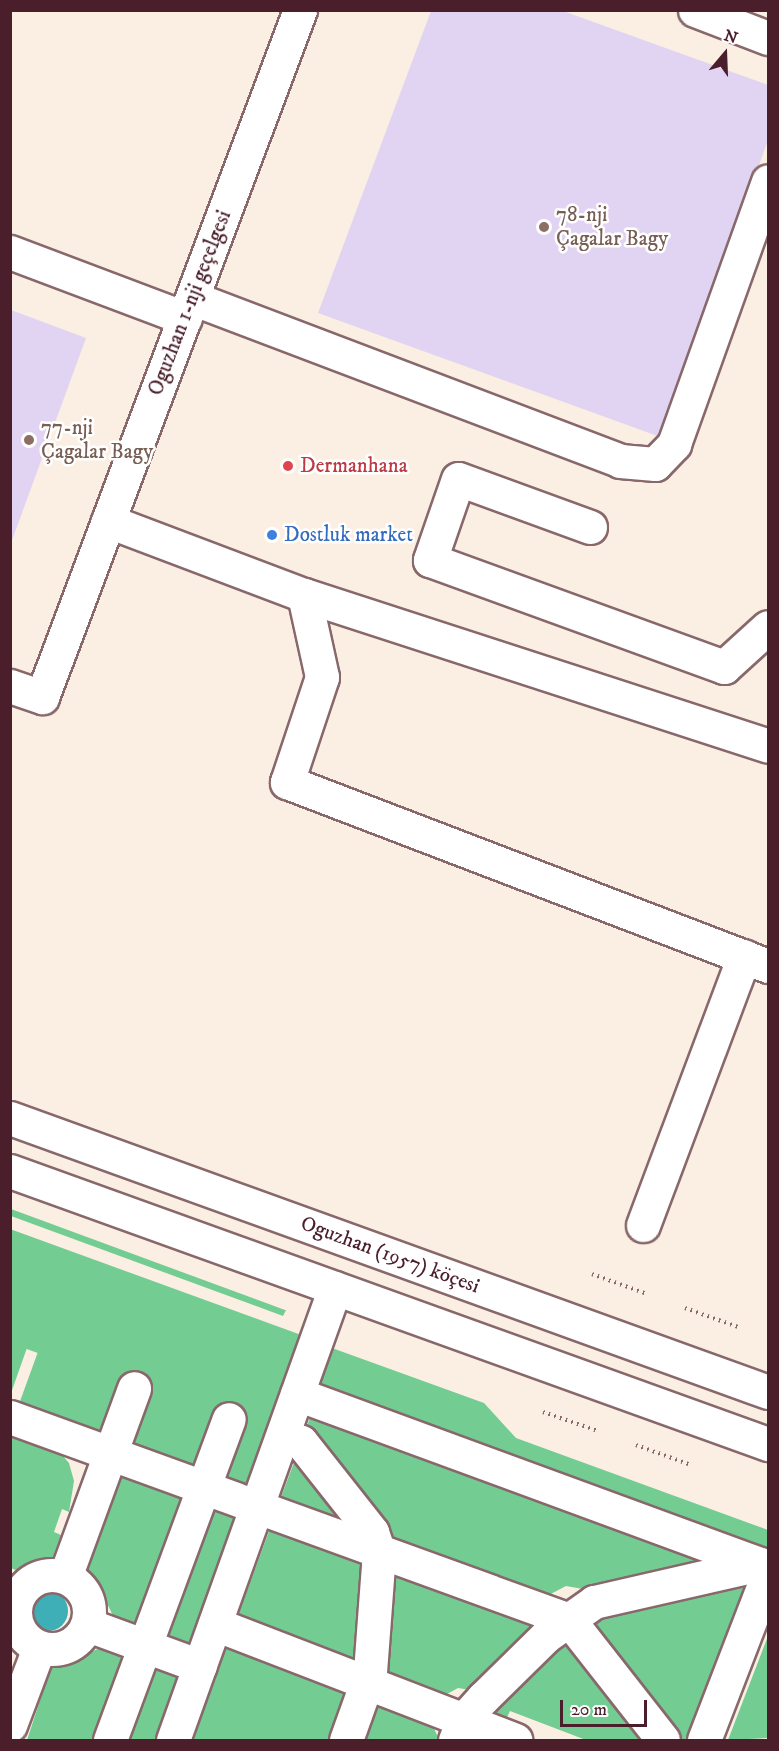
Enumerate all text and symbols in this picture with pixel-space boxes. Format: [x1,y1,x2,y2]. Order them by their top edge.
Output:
north arrow [695,24,755,84]
text: N [721,25,740,49]
place label: 78-nji Çagalar Bagy [556,202,668,252]
street label: Oguzhan 1-nji geçelgesi [143,207,237,399]
marker: 78-nji Çagalar Bagy [537,220,551,234]
place label: 77-nji Çagalar Bagy [41,415,153,465]
marker: 77-nji Çagalar Bagy [22,433,36,447]
place label: Dermanhana [300,453,408,479]
marker: Dermanhana [281,459,295,473]
place label: Dostluk market [284,522,413,548]
marker: Dostluk market [265,528,279,542]
street label: Oguzhan (1957) köçesi [297,1211,483,1299]
scale bar [563,1688,650,1726]
text: 20 m [571,1699,607,1721]

